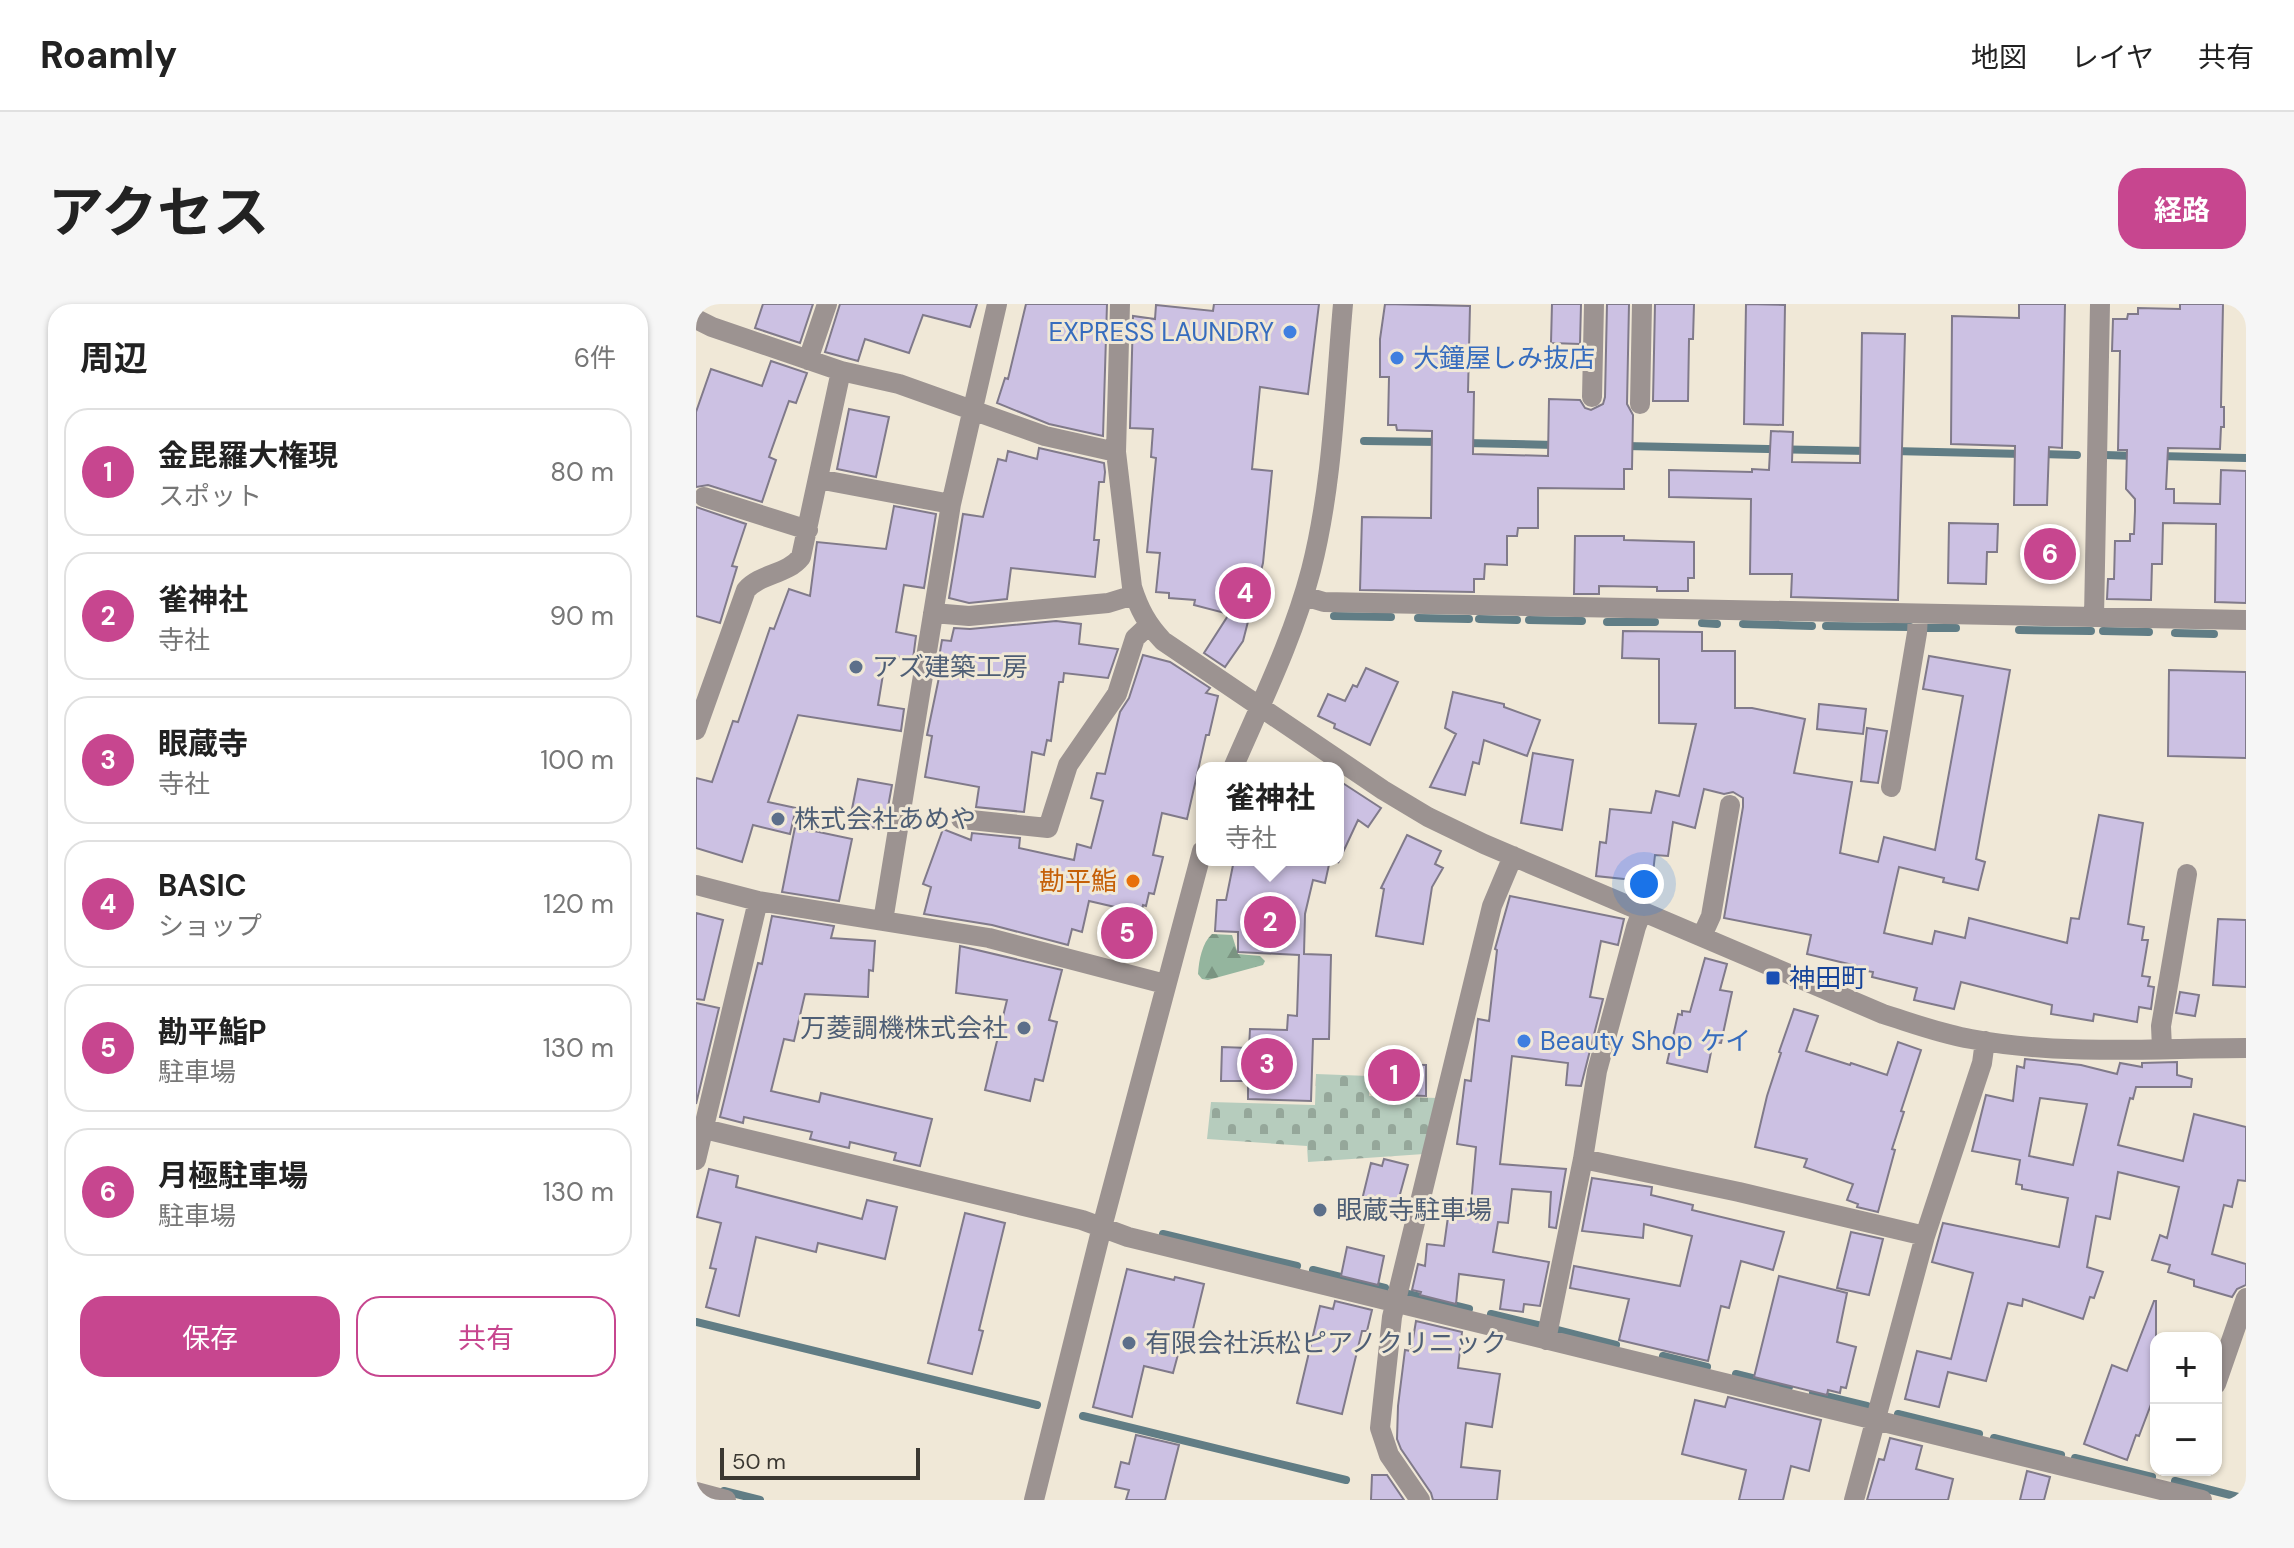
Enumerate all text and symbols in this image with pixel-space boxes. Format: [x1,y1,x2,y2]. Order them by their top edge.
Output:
text: Roamly [40,30,177,80]
text: 地図 [1971,39,2027,76]
text: レイヤ [2071,39,2154,76]
text: 共有 [2198,39,2254,76]
button: 経路 [2118,168,2246,249]
text: アクセス [48,176,269,249]
place label: EXPRESS LAUNDRY [1049,315,1274,349]
marker: EXPRESS LAUNDRY [1281,323,1299,341]
text: 周辺 [80,336,148,381]
text: 6件 [574,341,616,375]
place label: 大鐘屋しみ抜店 [1413,341,1595,375]
marker: 大鐘屋しみ抜店 [1388,349,1406,367]
text: 金毘羅大権現 [158,436,338,475]
text: 1 [103,455,113,489]
text: 80 m [550,455,614,489]
text: スポット [158,479,262,513]
pin: 6 [2024,524,2076,584]
pin: 4 [1219,563,1271,623]
text: 雀神社 [158,580,248,619]
text: 2 [100,599,116,633]
text: 90 m [550,599,614,633]
text: 寺社 [158,623,210,657]
place label: アズ建築工房 [872,650,1028,684]
marker: アズ建築工房 [847,658,865,676]
text: 眼蔵寺 [158,724,248,763]
text: 3 [100,743,116,777]
text: 100 m [540,743,614,777]
popup [1196,762,1344,866]
text: 寺社 [158,767,210,801]
text: 雀神社 [1225,778,1315,817]
place label: 株式会社あめや [794,802,976,836]
marker: 株式会社あめや [769,810,787,828]
text: 寺社 [1225,821,1277,855]
place label: 勘平鮨 [1039,864,1117,898]
your location [1624,864,1664,904]
text: BASIC [158,866,247,905]
marker: 勘平鮨 [1124,872,1142,890]
text: 4 [100,887,116,921]
text: 120 m [543,887,614,921]
pin: 2 [1244,892,1296,952]
pin: 5 [1101,903,1153,963]
text: ショップ [158,909,262,943]
place label: 神田町 [1789,961,1867,995]
marker: 神田町 [1764,969,1782,987]
place label: 万菱調機株式会社 [800,1011,1008,1045]
text: 勘平鮨P [158,1012,266,1051]
marker: 万菱調機株式会社 [1015,1019,1033,1037]
place label: Beauty Shop ケイ [1540,1024,1751,1058]
text: 5 [100,1031,116,1065]
text: 130 m [543,1031,614,1065]
marker: Beauty Shop ケイ [1515,1032,1533,1050]
pin: 3 [1241,1034,1293,1094]
pin: 1 [1368,1045,1420,1105]
text: 駐車場 [158,1055,236,1089]
text: 月極駐車場 [158,1156,308,1195]
text: 6 [100,1175,116,1209]
text: 130 m [543,1175,614,1209]
place label: 眼蔵寺駐車場 [1336,1193,1492,1227]
text: 駐車場 [158,1199,236,1233]
marker: 眼蔵寺駐車場 [1311,1201,1329,1219]
button: 保存 [80,1296,340,1377]
button: 共有 [356,1296,616,1377]
place label: 有限会社浜松ピアノクリニック [1145,1326,1507,1360]
map controls [2150,1332,2222,1476]
button: + [2150,1332,2222,1404]
marker: 有限会社浜松ピアノクリニック [1120,1334,1138,1352]
button: − [2150,1404,2222,1476]
scale bar [720,1444,920,1480]
text: 50 m [732,1447,786,1476]

